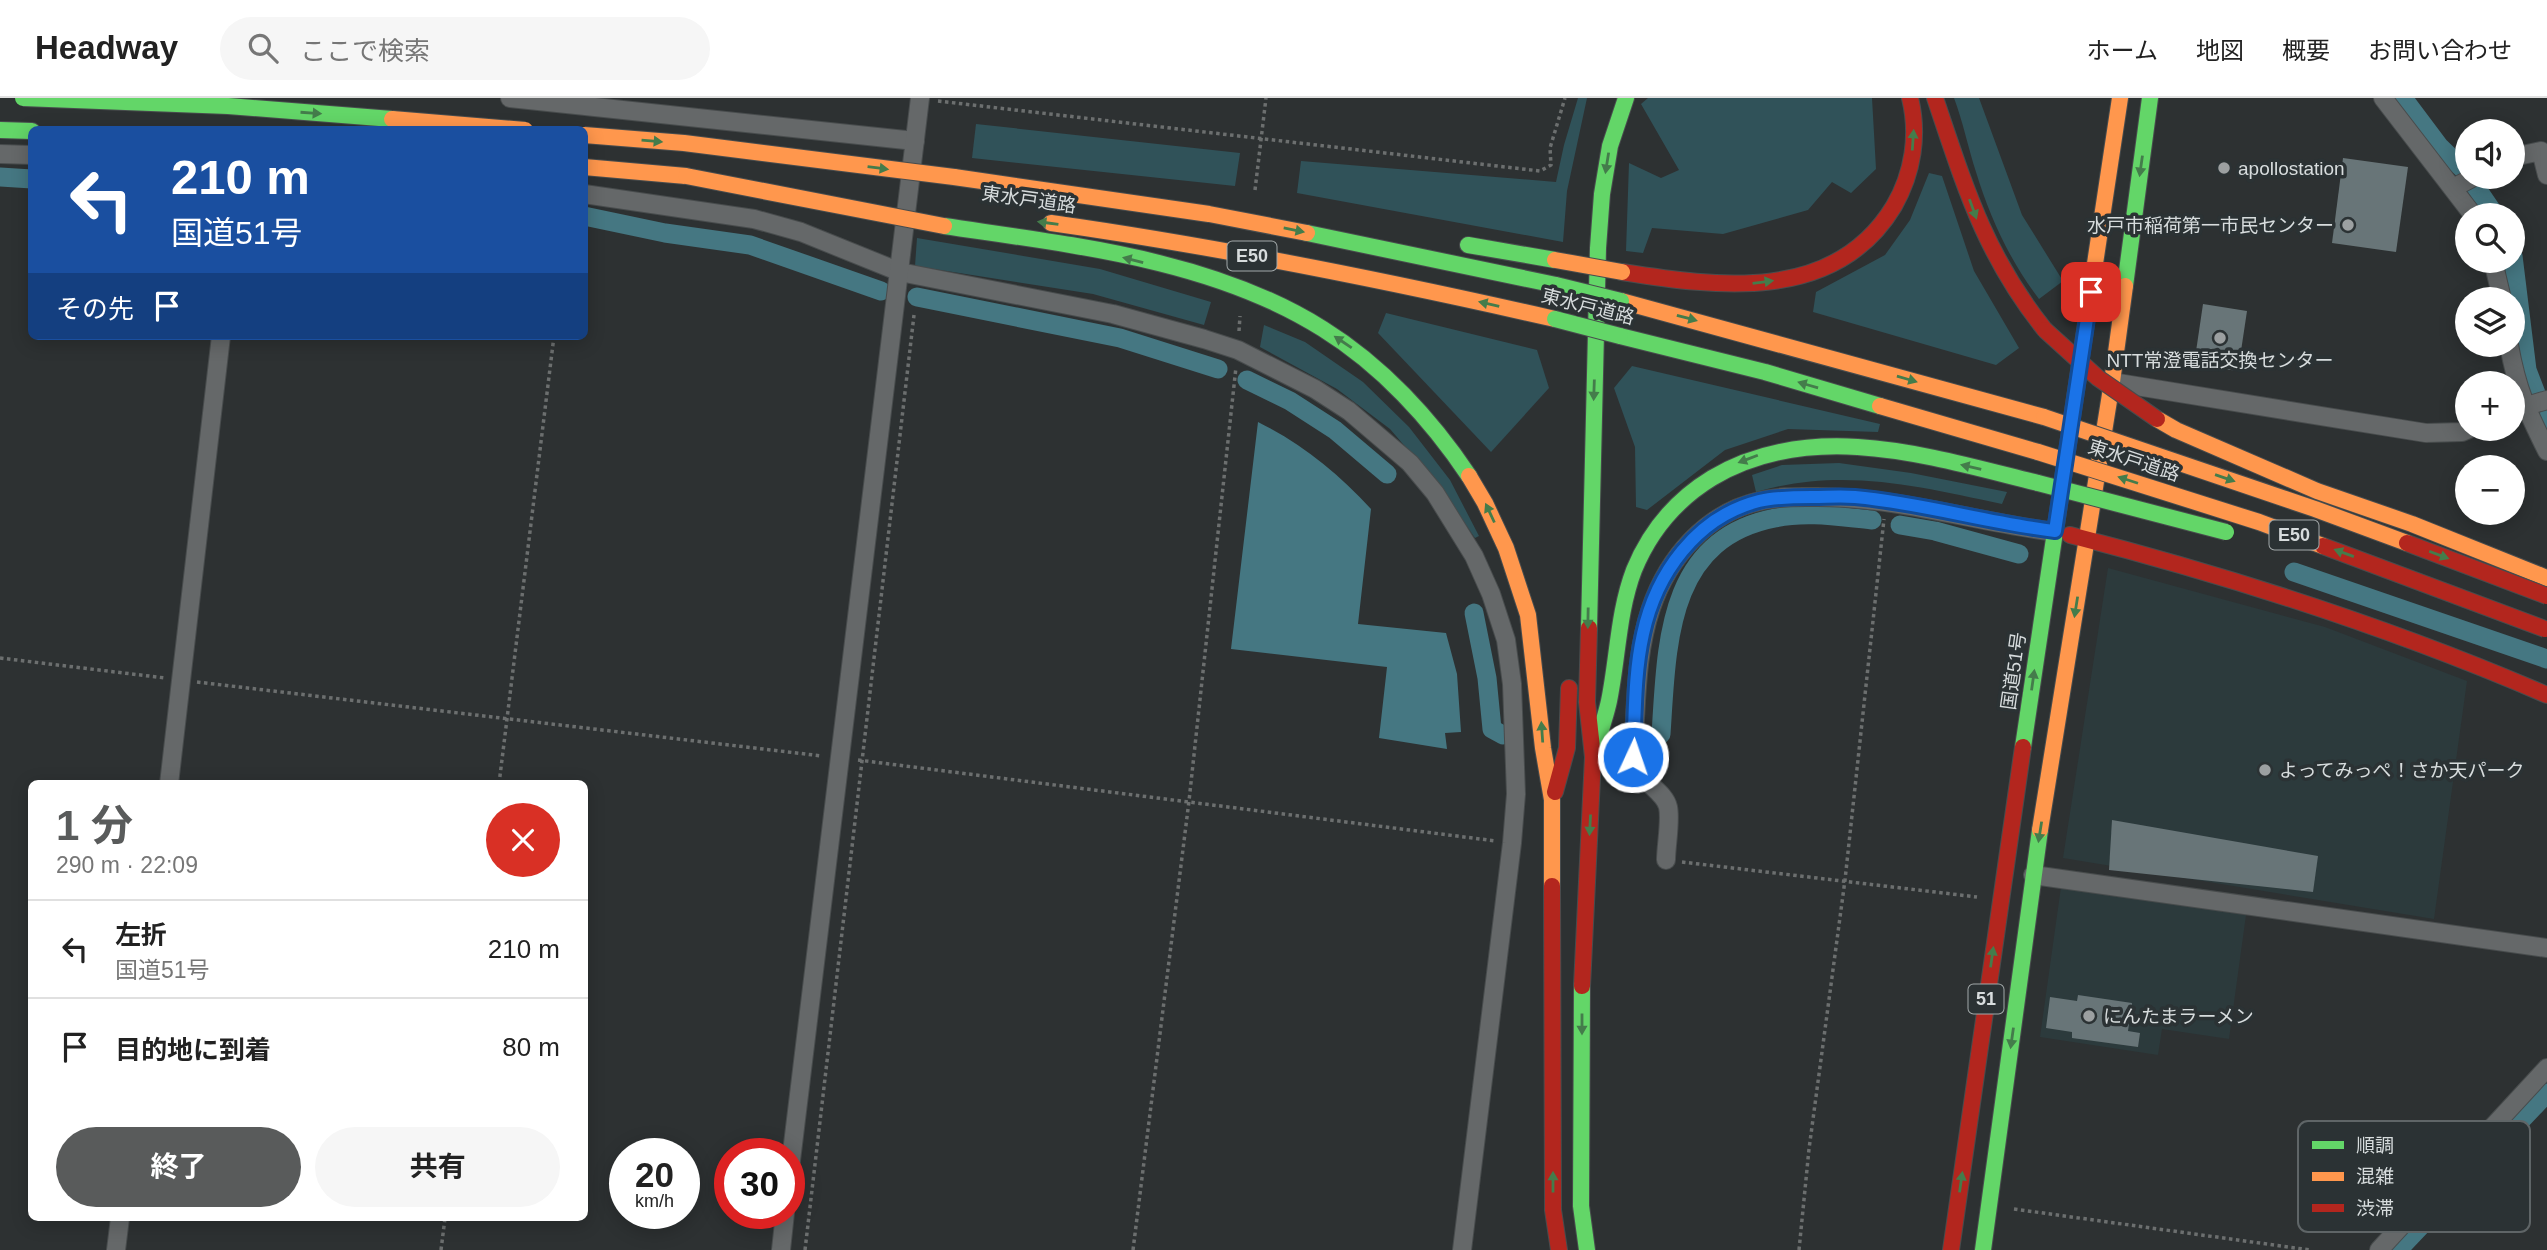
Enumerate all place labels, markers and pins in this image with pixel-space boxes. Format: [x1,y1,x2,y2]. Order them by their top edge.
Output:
place label: apollostation [2238,158,2345,179]
marker: apollostation [2216,160,2232,176]
place label: 水戸市稲荷第一市民センター [2087,215,2334,236]
marker: 水戸市稲荷第一市民センター [2340,217,2356,233]
pin [2061,262,2121,322]
marker: NTT常澄電話交換センター [2212,330,2228,346]
place label: NTT常澄電話交換センター [2107,350,2333,371]
place label: よってみっぺ！さか天パーク [2279,760,2524,781]
marker: よってみっぺ！さか天パーク [2257,762,2273,778]
place label: にんたまラーメン [2103,1006,2254,1027]
marker: にんたまラーメン [2081,1008,2097,1024]

